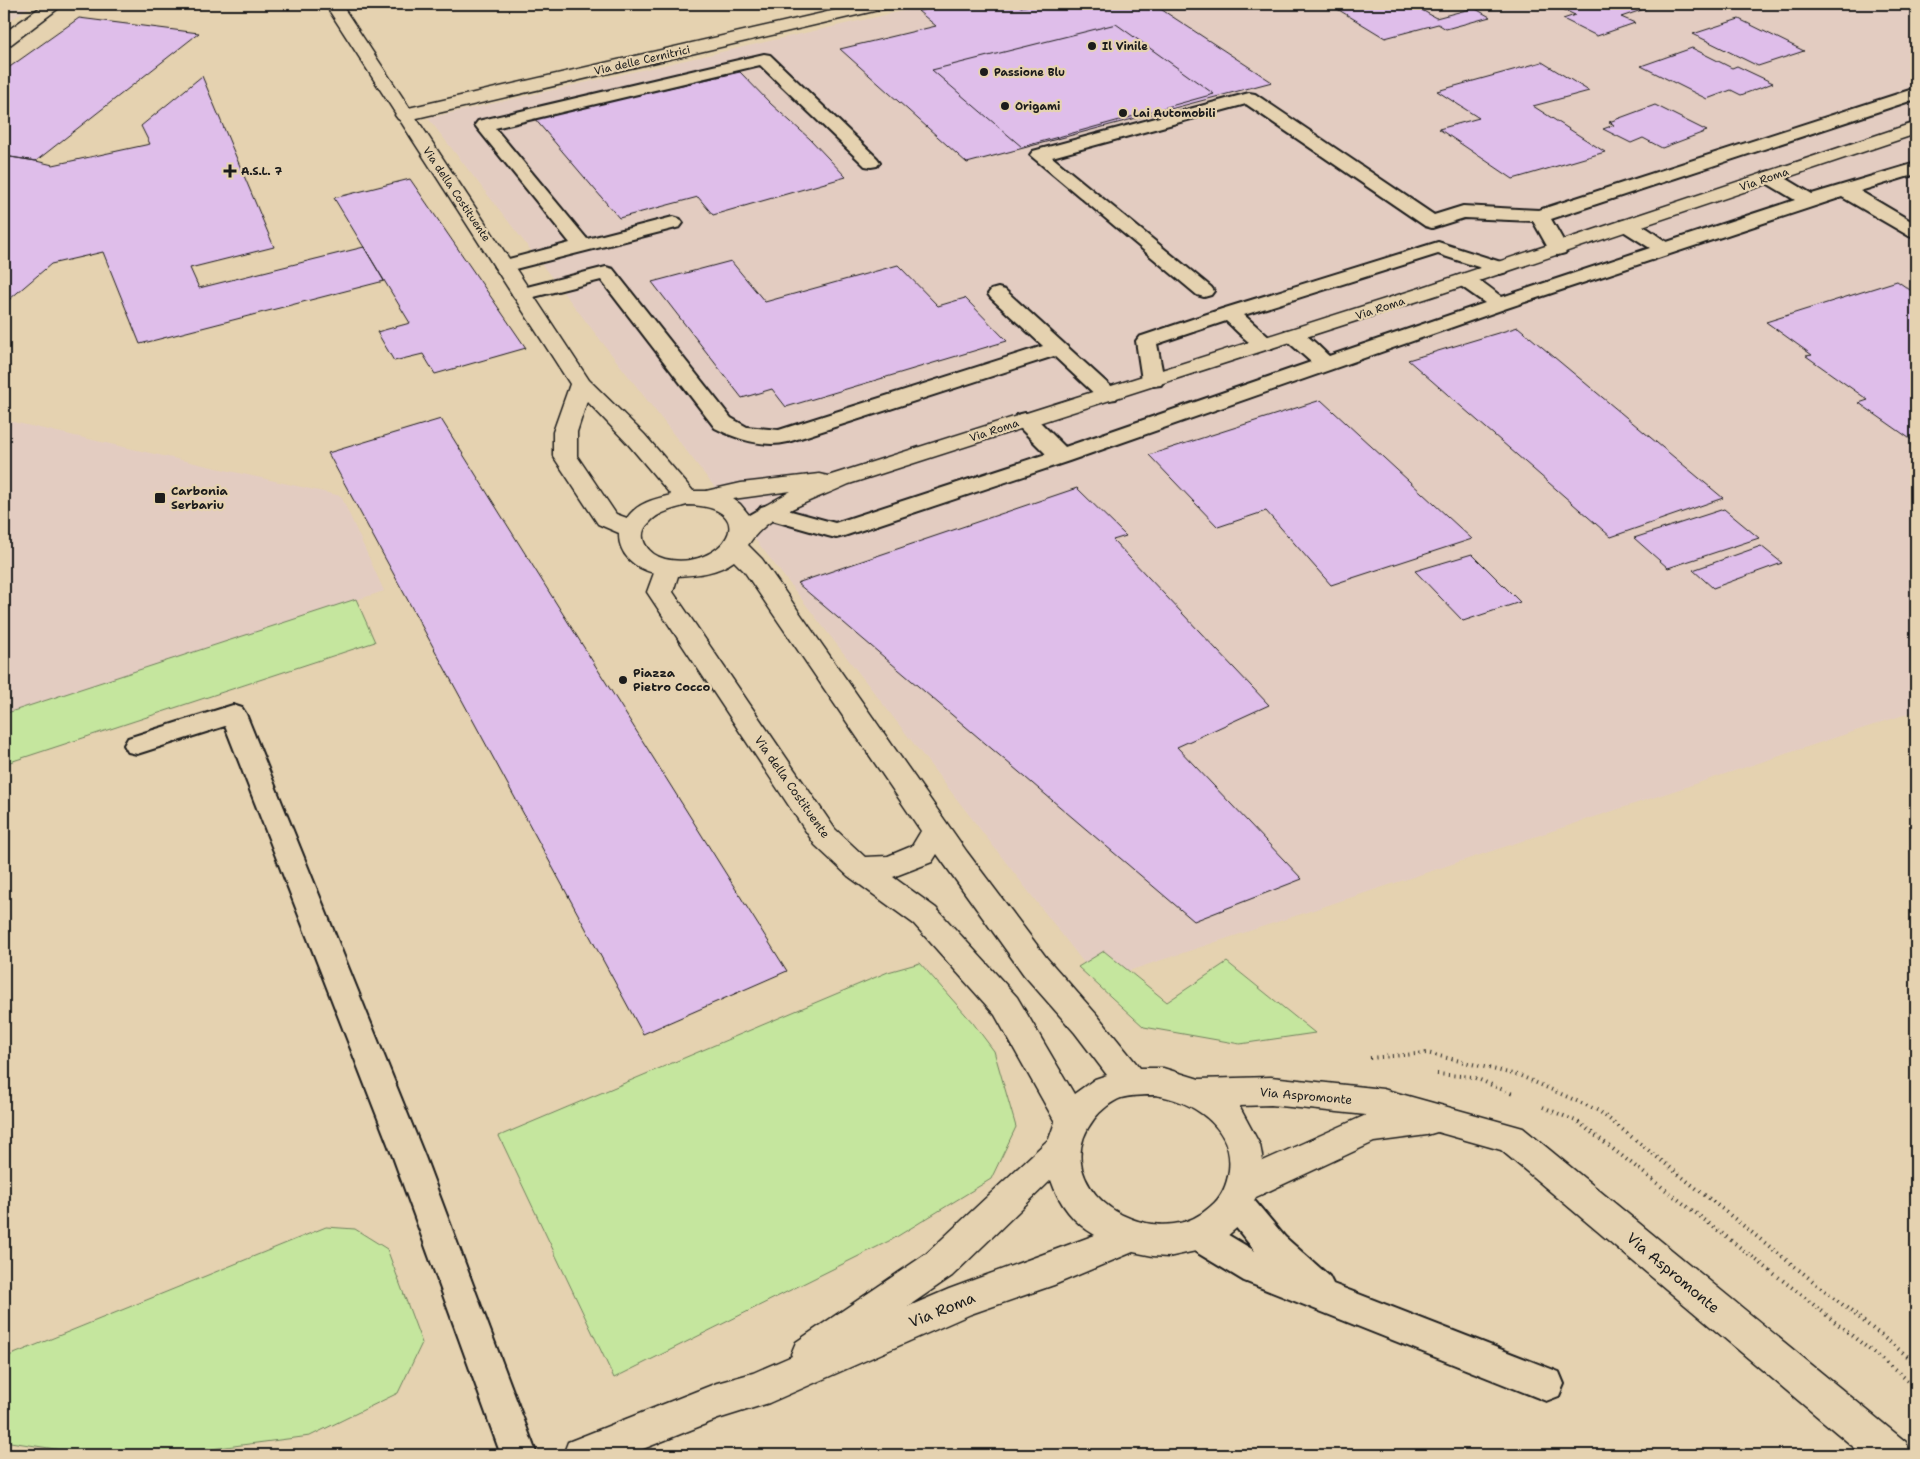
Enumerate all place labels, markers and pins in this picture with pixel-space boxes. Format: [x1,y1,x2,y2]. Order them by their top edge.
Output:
place label: Il Vinile [1102,39,1148,54]
marker: Il Vinile [1086,40,1098,52]
place label: Passione Blu [994,65,1065,80]
marker: Passione Blu [978,66,990,78]
place label: Origami [1015,99,1060,114]
marker: Origami [999,100,1011,112]
place label: Lai Automobili [1133,106,1216,121]
marker: Lai Automobili [1117,107,1129,119]
marker: A.S.L. 7 [223,164,237,178]
place label: A.S.L. 7 [241,164,283,179]
place label: Carbonia Serbariu [171,483,229,513]
marker: Carbonia Serbariu [153,491,167,505]
place label: Piazza Pietro Cocco [633,665,711,695]
marker: Piazza Pietro Cocco [617,674,629,686]

